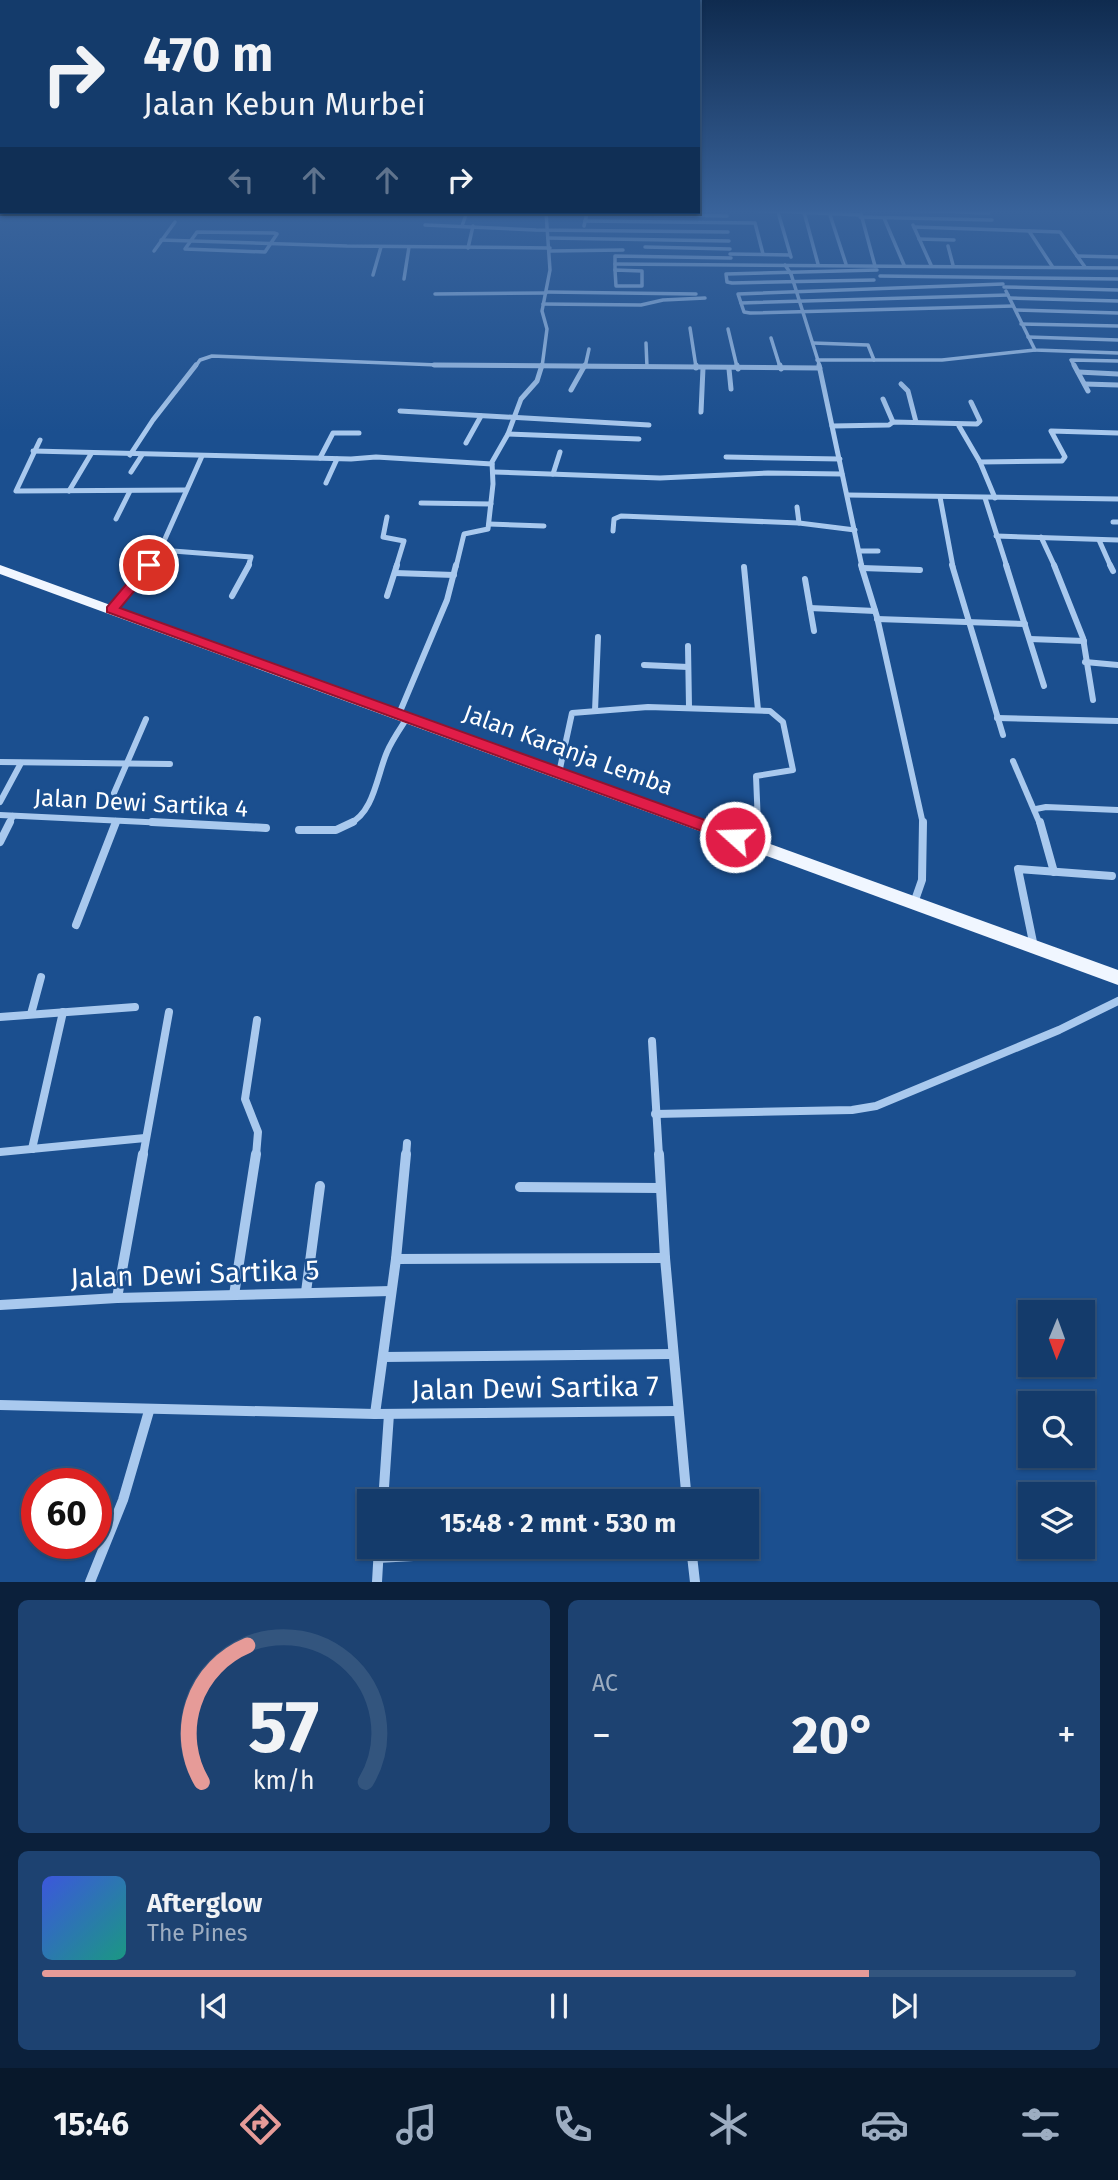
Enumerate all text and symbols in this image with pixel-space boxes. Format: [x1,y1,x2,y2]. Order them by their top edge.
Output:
text: 470 m [143,25,273,84]
icon: right [28,28,119,119]
text: Jalan Kebun Murbei [143,85,426,123]
icon: left [222,161,260,199]
icon: ahead [295,161,333,199]
icon: ahead [368,161,406,199]
icon: right [441,161,479,199]
pin [119,535,179,595]
icon: arrive [130,546,168,584]
street label: Jalan Karanja Lemba [459,699,677,801]
street label: Jalan Dewi Sartika 4 [33,783,249,823]
position arrow [698,800,772,874]
street label: Jalan Dewi Sartika 5 [70,1253,320,1295]
north arrow [1018,1300,1096,1377]
map controls [1018,1300,1095,1559]
street label: Jalan Dewi Sartika 7 [411,1369,659,1407]
button: search [1018,1391,1095,1468]
speed limit sign: 60 [21,1468,112,1559]
button: layers [1018,1482,1095,1559]
text: 15:48 · 2 mnt · 530 m [440,1508,676,1539]
text: AC [592,1669,618,1697]
text: 57 [248,1685,320,1772]
text: 20° [792,1704,876,1767]
text: − [592,1712,611,1758]
text: + [1057,1712,1076,1758]
text: km/h [253,1766,315,1796]
text: Afterglow [147,1888,262,1919]
text: The Pines [147,1919,248,1947]
icon: previous [195,1987,233,2025]
icon: pause [540,1987,578,2025]
icon: next [885,1987,923,2025]
icon: directions [236,2100,285,2149]
icon: music [392,2100,441,2149]
icon: phone [548,2100,597,2149]
icon: climate [704,2100,753,2149]
icon: car [860,2100,909,2149]
icon: filters [1016,2100,1065,2149]
text: 15:46 [53,2105,129,2143]

